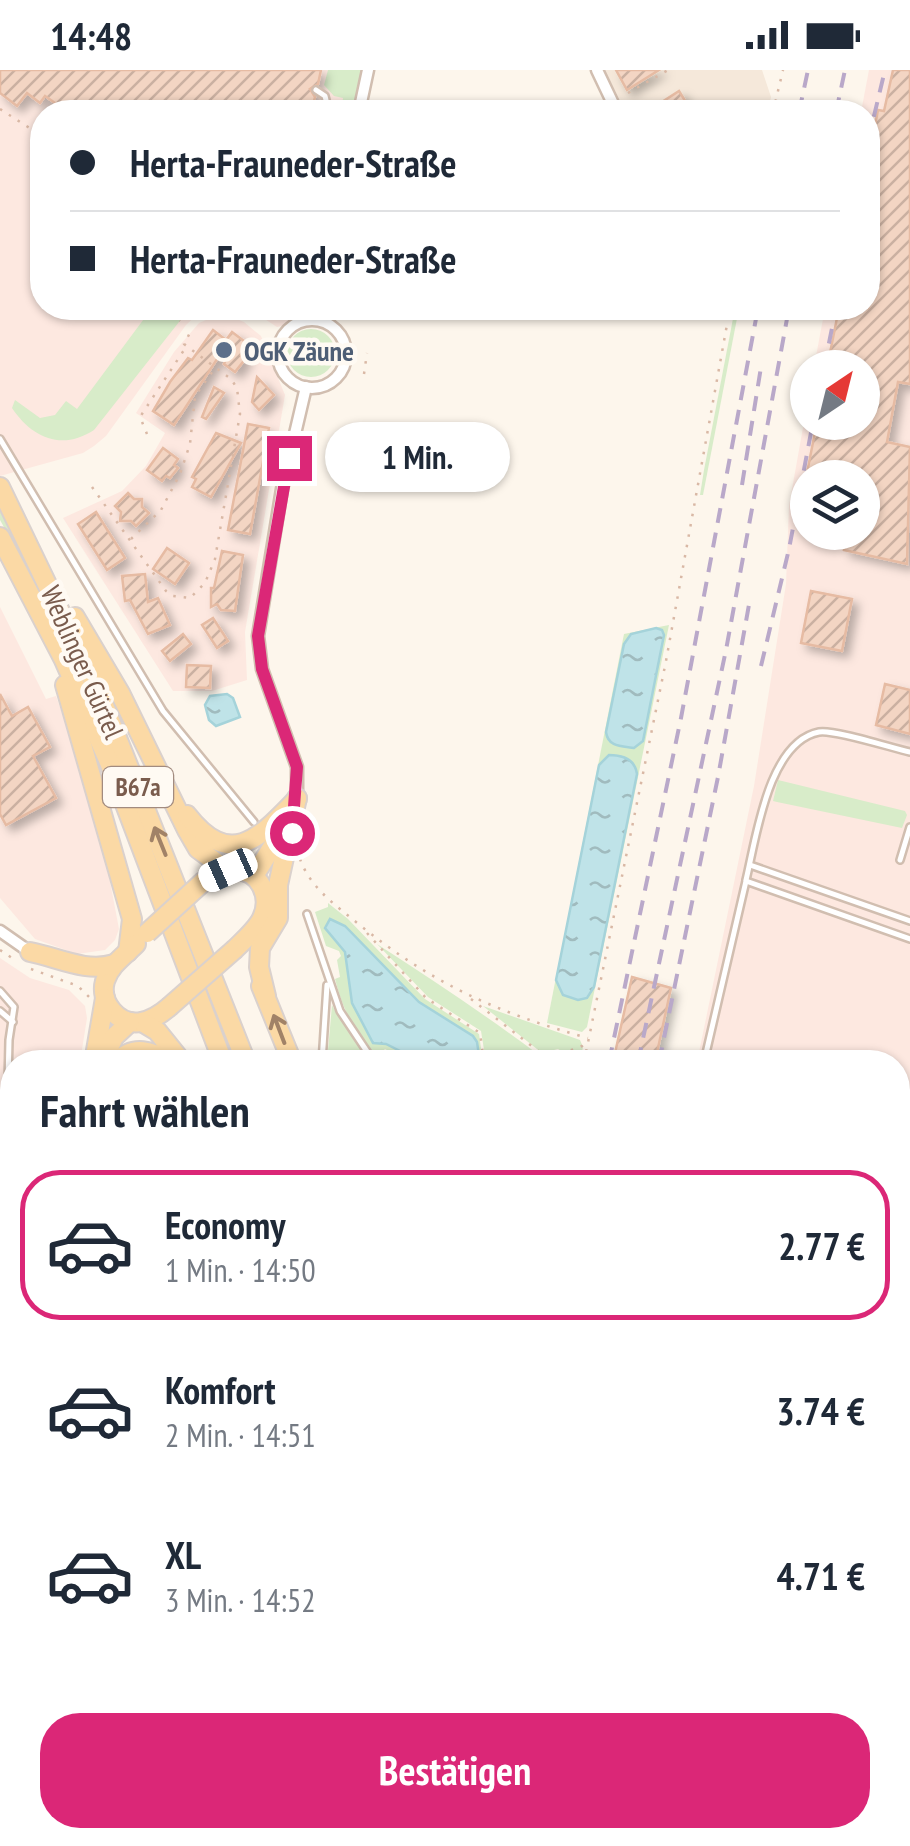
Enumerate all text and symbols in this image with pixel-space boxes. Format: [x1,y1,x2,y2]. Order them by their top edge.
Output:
text: 14:48 [50,11,132,60]
text: Herta-Frauneder-Straße [130,138,457,187]
text: Herta-Frauneder-Straße [130,234,457,283]
place label: OGK Zäune [244,332,354,369]
marker: OGK Zäune [213,339,235,361]
north arrow [790,350,880,440]
map controls [790,350,880,550]
callout: 1 Min. [324,423,509,493]
route end [267,436,312,481]
text: 1 Min. [382,436,453,478]
button: layers [790,460,880,550]
street label: Weblinger Gürtel [33,580,133,745]
road number: B67a [103,767,173,807]
route start [270,811,315,856]
one-way arrow [149,826,167,857]
car [194,844,262,896]
one-way arrow [268,1015,286,1045]
text: Fahrt wählen [40,1081,250,1139]
icon: car [45,1200,135,1290]
text: Economy [165,1200,285,1249]
text: 2.77 € [778,1221,865,1270]
text: 1 Min. · 14:50 [165,1249,316,1291]
icon: car [45,1365,135,1455]
text: Komfort [165,1365,276,1414]
text: 3.74 € [776,1386,865,1435]
text: 2 Min. · 14:51 [165,1414,316,1456]
icon: car [45,1530,135,1620]
text: XL [165,1530,201,1579]
text: 4.71 € [776,1551,865,1600]
text: 3 Min. · 14:52 [165,1579,316,1621]
button: Bestätigen [40,1713,870,1828]

